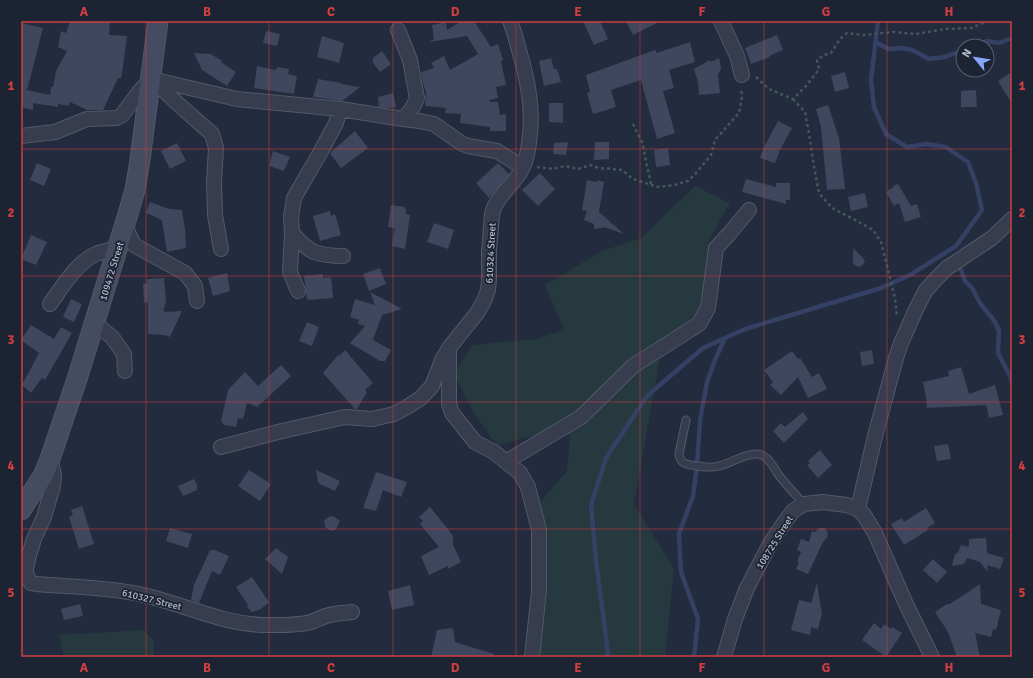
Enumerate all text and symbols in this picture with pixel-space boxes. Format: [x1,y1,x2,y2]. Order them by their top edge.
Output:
text: A [80,4,89,20]
text: B [203,4,211,20]
text: C [327,4,335,20]
text: D [451,4,460,20]
text: E [574,4,582,20]
text: F [699,4,706,20]
text: G [822,4,830,20]
text: H [945,4,953,20]
north arrow [955,38,995,78]
text: N [959,47,974,60]
text: 1 [7,78,15,94]
text: 1 [1018,78,1026,94]
text: 2 [7,205,15,221]
text: 2 [1018,205,1026,221]
street label: 610324 Street [483,222,499,284]
street label: 109472 Street [97,240,127,302]
text: 3 [7,332,15,348]
text: 3 [1018,332,1026,348]
text: 4 [7,458,15,474]
text: 4 [1018,458,1026,474]
street label: 108725 Street [754,513,796,571]
text: 5 [7,585,15,601]
text: 5 [1018,585,1026,601]
street label: 610327 Street [121,587,183,613]
text: A [80,660,89,676]
text: B [203,660,211,676]
text: C [327,660,335,676]
text: D [451,660,460,676]
text: E [574,660,582,676]
text: F [699,660,706,676]
text: G [822,660,830,676]
text: H [945,660,953,676]

